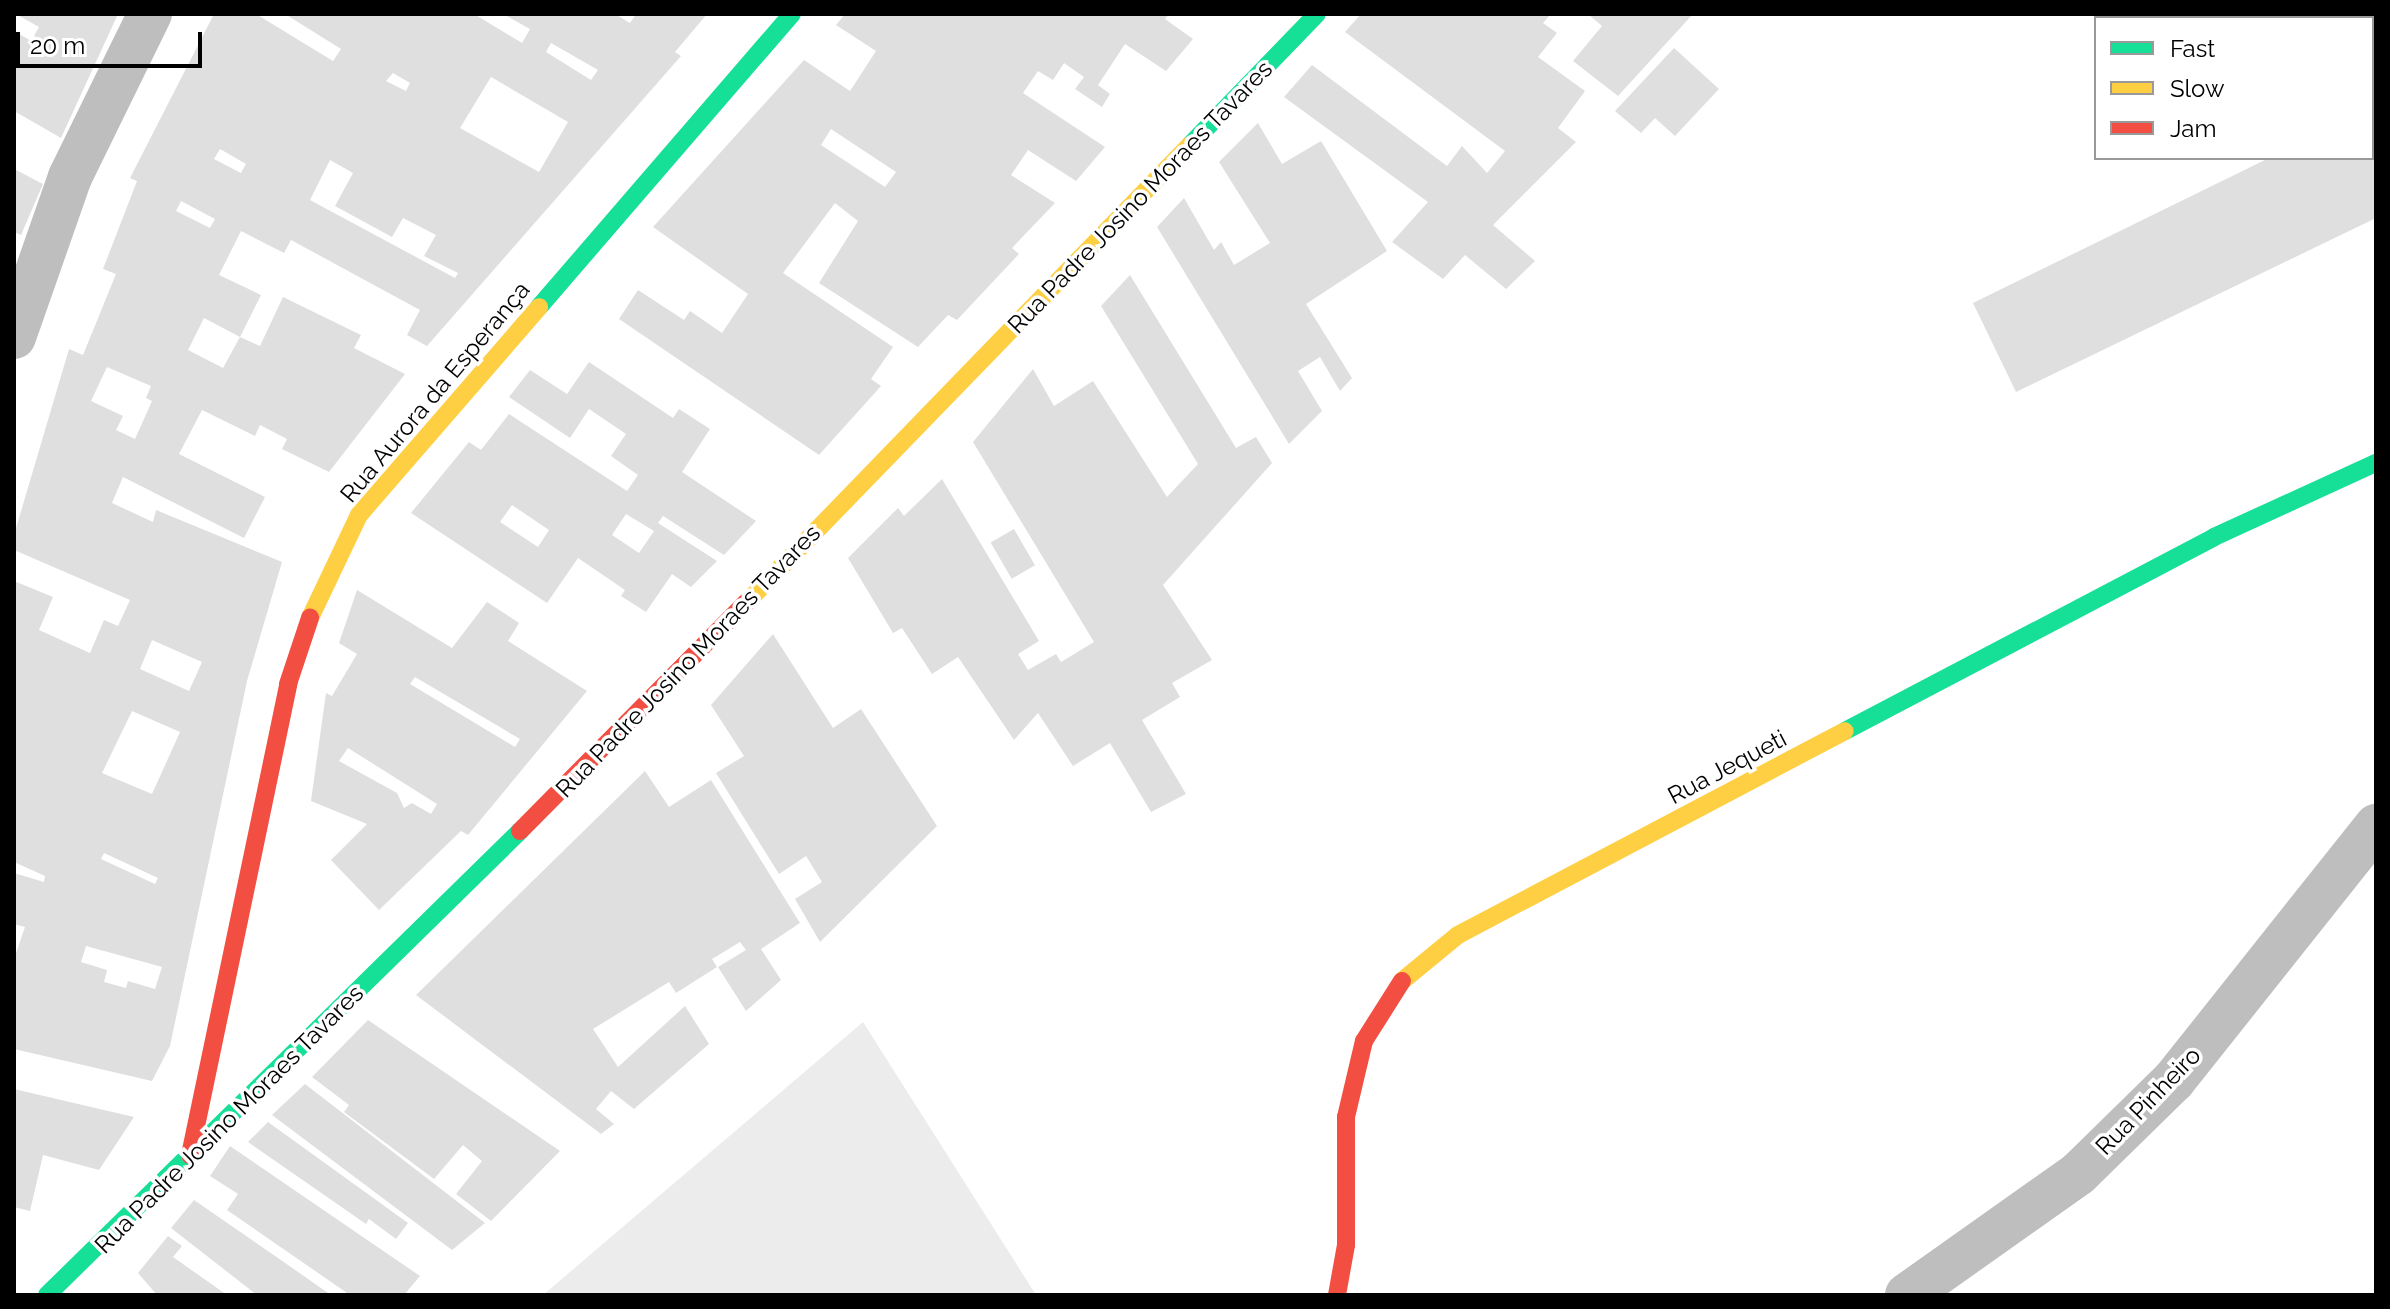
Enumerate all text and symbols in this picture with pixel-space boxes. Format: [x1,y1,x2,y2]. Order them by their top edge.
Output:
scale bar [20,16,206,66]
legend [2094,16,2374,160]
text: 20 m [30,31,85,60]
text: Fast [2170,34,2215,63]
street label: Rua Padre Josino Moraes Tavares [1001,54,1279,340]
text: Slow [2170,74,2224,103]
text: Jam [2170,114,2216,143]
street label: Rua Aurora da Esperança [334,276,536,508]
street label: Rua Padre Josino Moraes Tavares [549,518,827,804]
street label: Rua Jequeti [1663,724,1791,810]
street label: Rua Padre Josino Moraes Tavares [88,978,370,1260]
street label: Rua Pinheiro [2089,1041,2207,1161]

